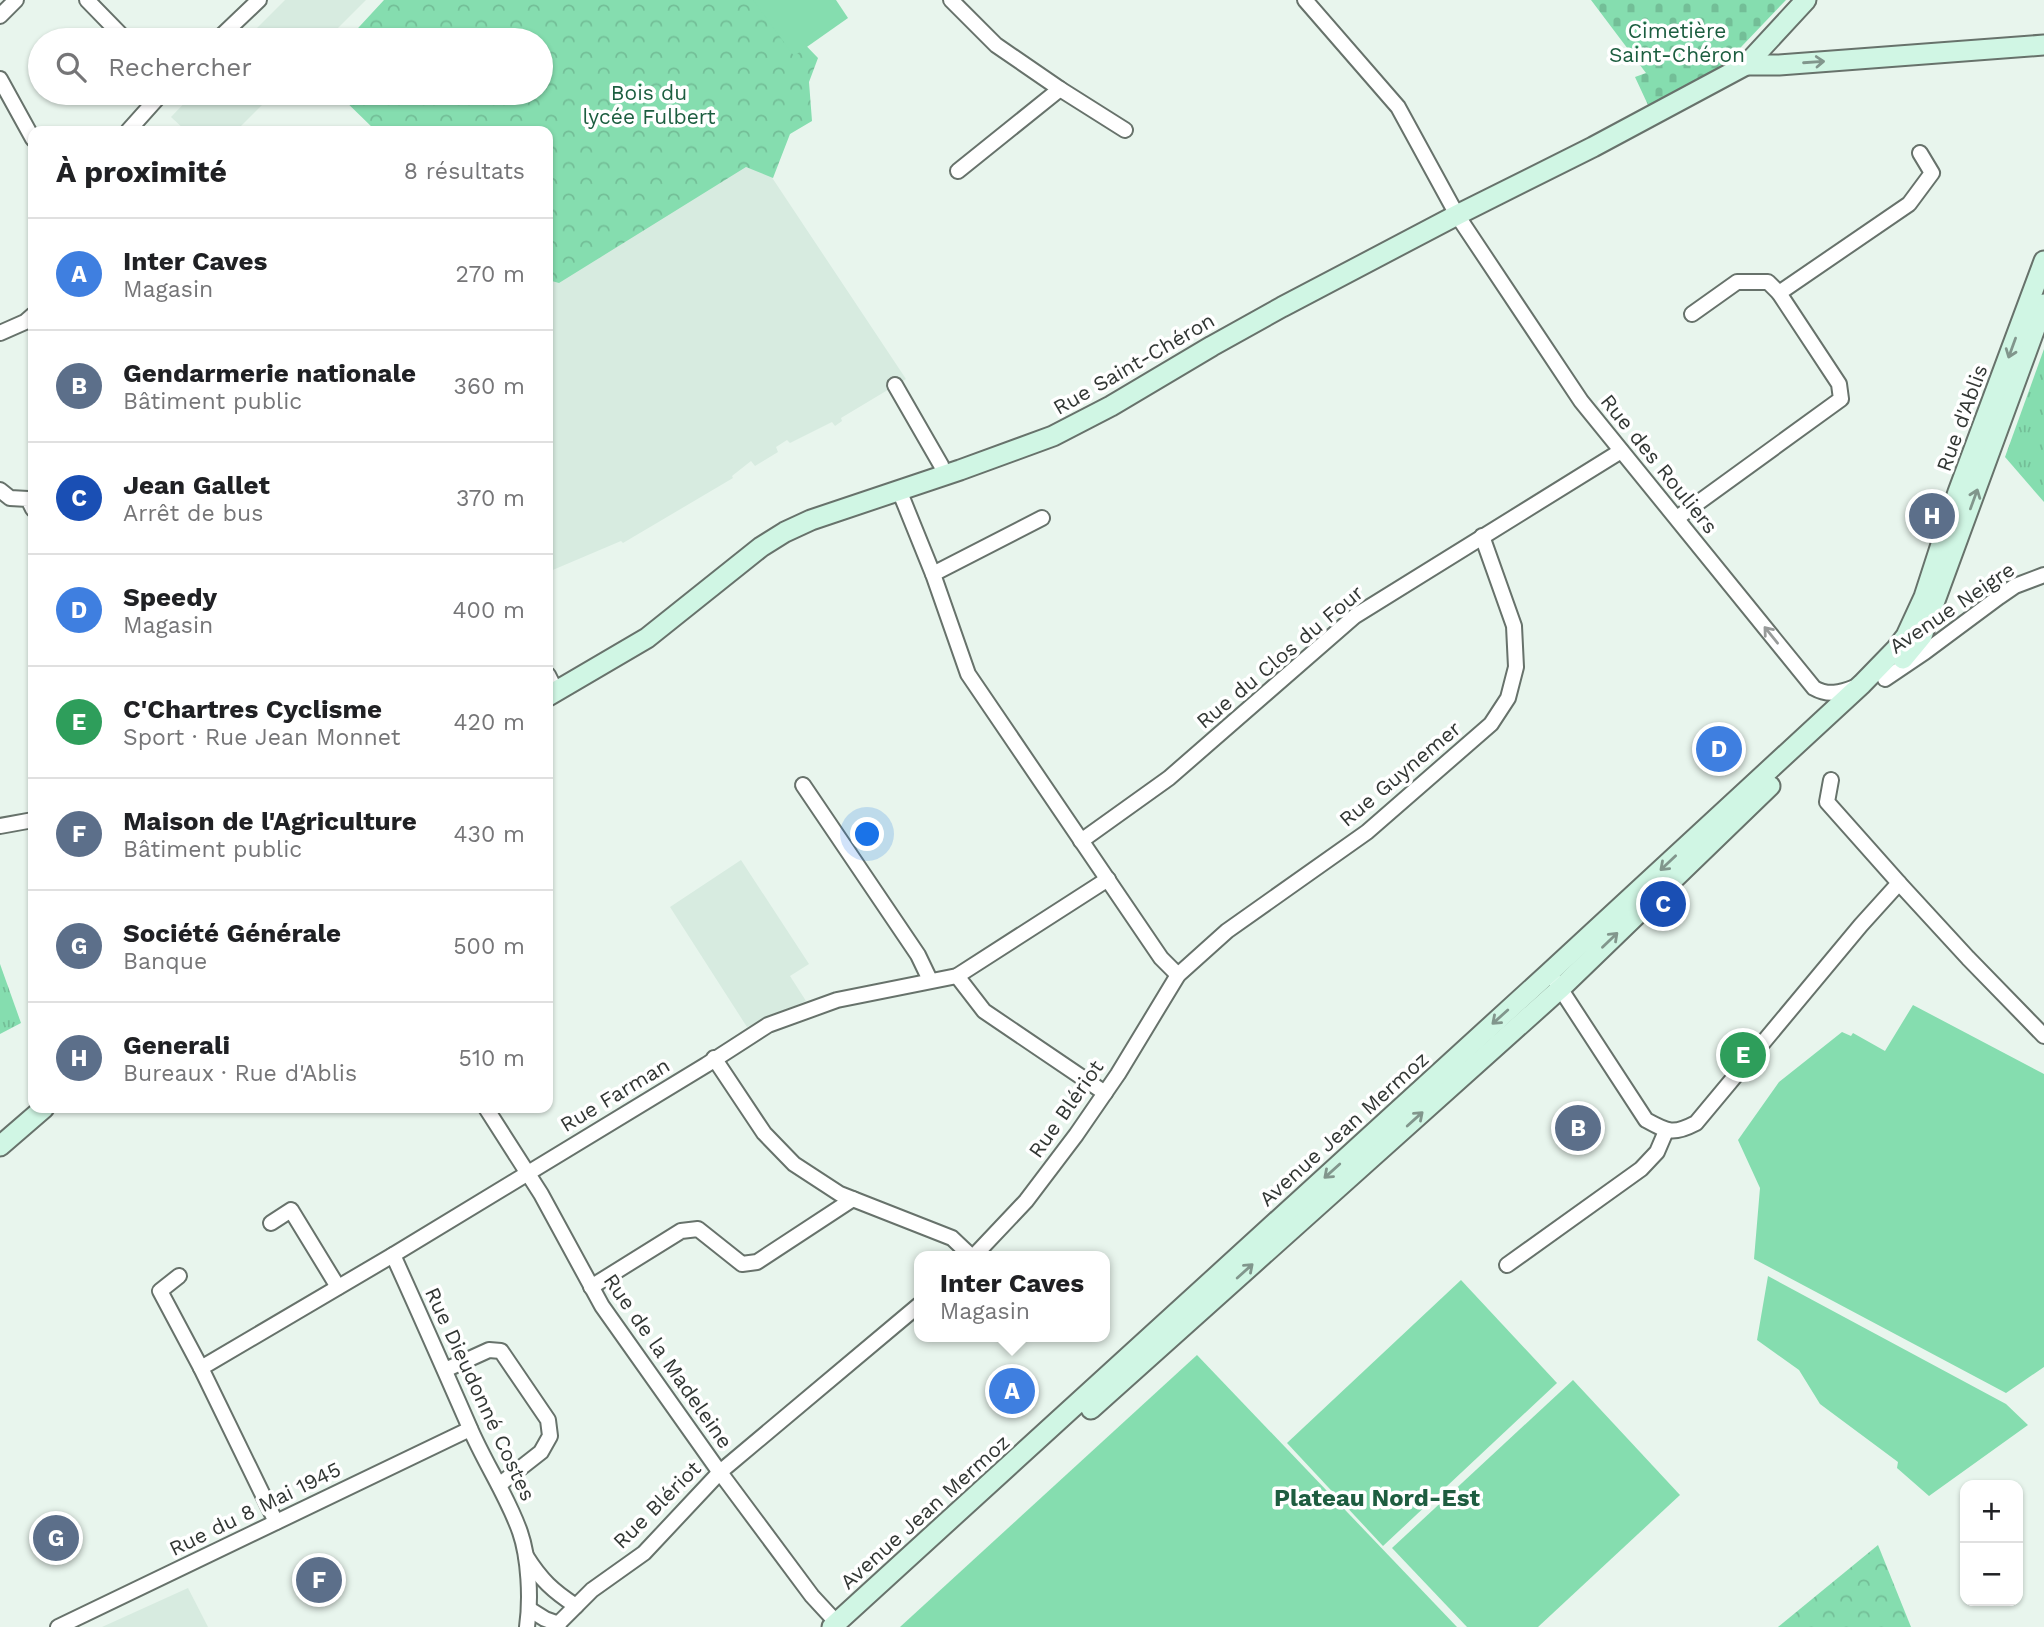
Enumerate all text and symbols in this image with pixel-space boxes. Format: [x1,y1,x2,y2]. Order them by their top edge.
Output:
park label: Cimetière Saint-Chéron [1609,18,1745,67]
search box [28,28,553,105]
icon: search [52,48,90,86]
text: Rechercher [108,52,252,82]
one-way arrow [1802,55,1825,68]
park label: Bois du lycée Fulbert [582,80,716,129]
text: À proximité [56,154,227,189]
text: 8 résultats [404,158,525,185]
text: Inter Caves [123,246,267,276]
text: A [71,261,87,288]
text: 270 m [456,261,525,288]
text: Magasin [123,276,213,303]
street label: Rue Saint-Chéron [1049,307,1219,420]
one-way arrow [2004,337,2017,359]
text: Gendarmerie nationale [123,358,416,388]
street label: Rue d'Ablis [1931,361,1992,475]
text: B [71,373,87,400]
text: 360 m [454,373,525,400]
text: Bâtiment public [123,388,302,415]
street label: Rue des Rouliers [1596,389,1723,538]
text: Jean Gallet [123,470,270,500]
text: C [71,485,87,512]
text: 370 m [456,485,525,512]
one-way arrow [1968,488,1981,510]
pin: H [1909,490,1955,542]
text: Arrêt de bus [123,500,263,527]
street label: Avenue Neigre [1884,556,2019,659]
street label: Rue du Clos du Four [1191,579,1368,734]
text: Speedy [123,582,217,612]
text: D [71,597,87,624]
text: 400 m [453,597,525,624]
text: Magasin [123,612,213,639]
one-way arrow [1764,626,1779,645]
text: C'Chartres Cyclisme [123,694,382,724]
text: E [72,709,86,736]
text: 420 m [453,709,525,736]
street label: Rue Guynemer [1334,715,1466,832]
pin: D [1696,723,1742,775]
text: Sport · Rue Jean Monnet [123,724,400,751]
text: Maison de l'Agriculture [123,806,417,836]
your location [850,817,884,851]
text: F [72,821,86,848]
text: 430 m [453,821,525,848]
text: Bâtiment public [123,836,302,863]
one-way arrow [1659,855,1677,871]
pin: C [1640,878,1686,930]
text: Société Générale [123,918,341,948]
one-way arrow [1601,932,1618,949]
text: G [71,933,87,960]
text: 500 m [453,933,525,960]
text: Banque [123,948,207,975]
one-way arrow [1491,1009,1509,1025]
pin: E [1720,1029,1766,1081]
text: Generali [123,1030,230,1060]
text: H [70,1045,88,1072]
text: 510 m [459,1045,525,1072]
street label: Avenue Jean Mermoz [1254,1046,1433,1211]
street label: Rue Farman [556,1052,674,1137]
street label: Rue Blériot [1023,1055,1109,1162]
text: Bureaux · Rue d'Ablis [123,1060,357,1087]
pin: B [1555,1102,1601,1154]
one-way arrow [1406,1110,1423,1127]
one-way arrow [1324,1162,1341,1179]
popup [914,1251,1110,1342]
one-way arrow [1236,1263,1254,1279]
street label: Rue de la Madeleine [599,1268,738,1453]
text: Inter Caves [940,1268,1084,1298]
street label: Rue Dieudonné Costes [420,1283,541,1505]
text: Magasin [940,1298,1030,1325]
pin: A [989,1365,1035,1417]
street label: Avenue Jean Mermoz [835,1429,1014,1594]
street label: Rue du 8 Mai 1945 [165,1456,345,1561]
street label: Rue Blériot [608,1456,706,1554]
map controls [1960,1480,2023,1606]
button: + [1960,1480,2023,1543]
district label: Plateau Nord-Est [1274,1484,1480,1512]
pin: G [33,1512,79,1564]
button: − [1960,1543,2023,1606]
pin: F [296,1554,342,1606]

